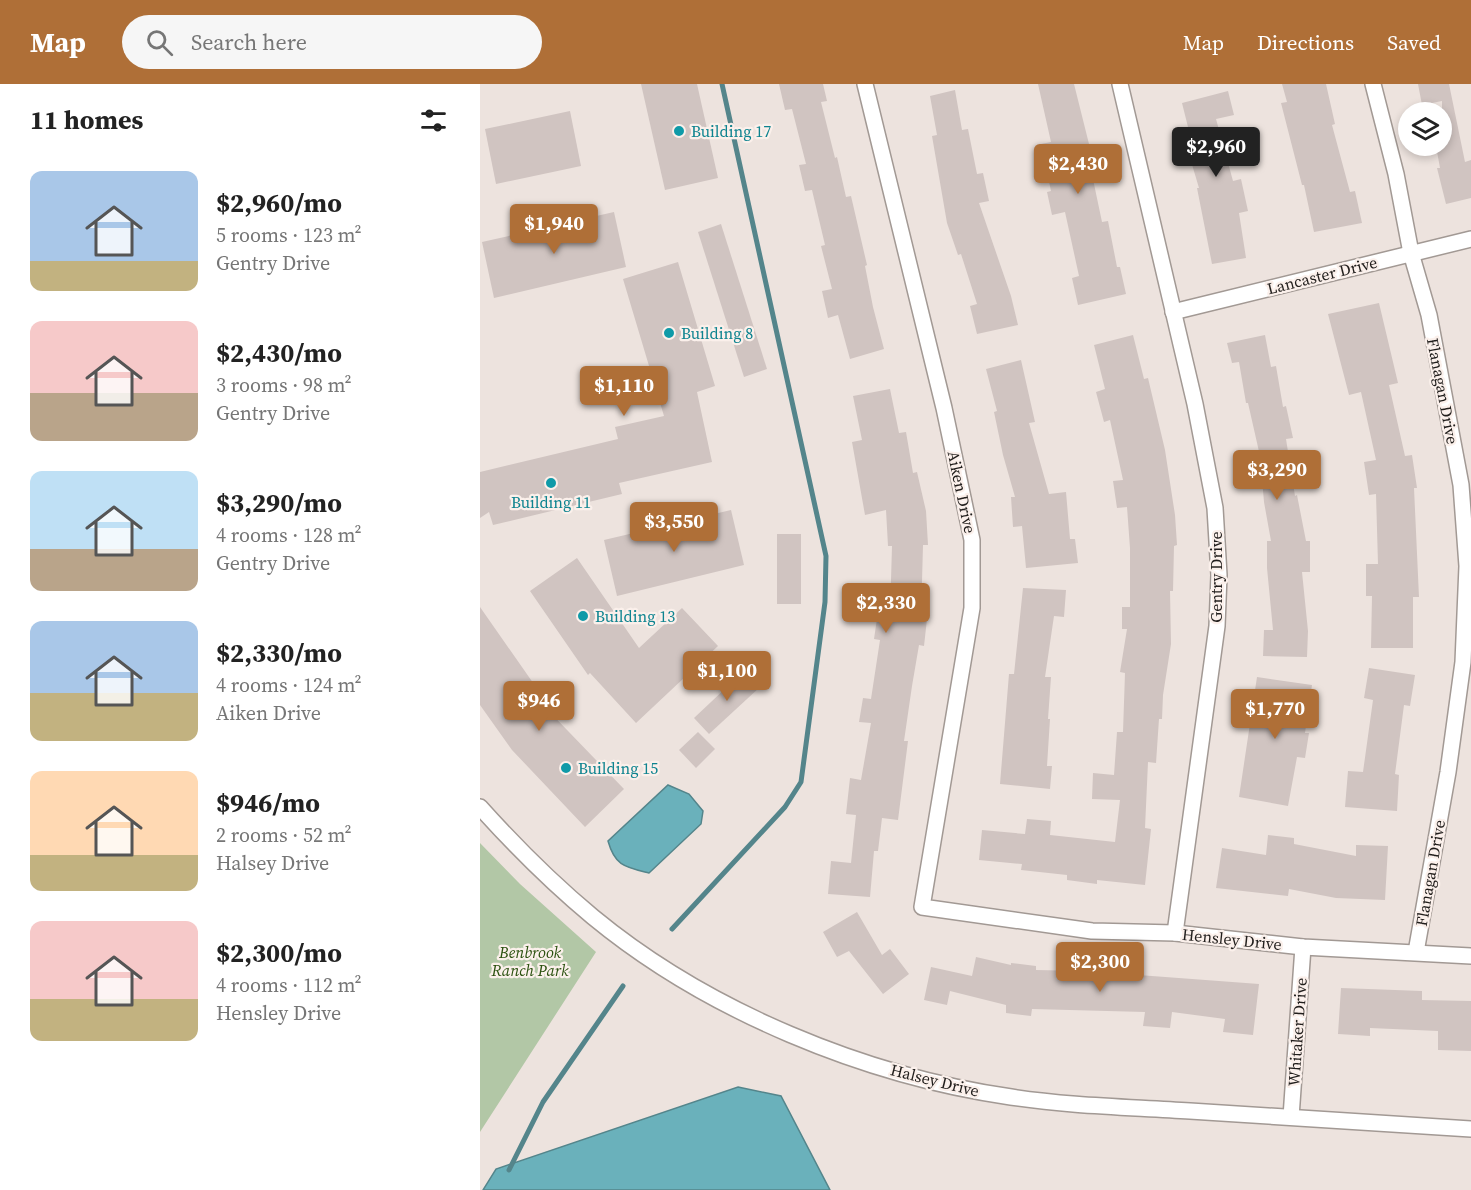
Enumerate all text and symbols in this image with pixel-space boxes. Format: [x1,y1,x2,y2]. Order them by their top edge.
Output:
search box [122,15,542,69]
text: Map [30,23,86,61]
icon: search [143,26,176,59]
text: Search here [191,27,307,57]
text: Map [1183,28,1224,57]
text: Directions [1257,28,1354,57]
text: Saved [1387,28,1441,57]
text: 11 homes [30,102,143,138]
map controls [1398,102,1452,156]
button: layers [1398,102,1452,156]
icon: filters [417,104,450,137]
place label: Building 17 [691,120,771,142]
marker: Building 17 [672,124,686,138]
pin: $2,960 [1167,127,1265,178]
text: $2,960 [1186,132,1246,160]
pin: $2,430 [1029,144,1127,195]
text: $2,430 [1048,149,1108,177]
text: $2,960/mo [216,185,342,221]
icon: home [78,195,150,267]
pin: $1,940 [505,204,603,255]
text: $1,940 [524,209,584,237]
text: 5 rooms · 123 m² [216,221,362,249]
text: Gentry Drive [216,249,330,277]
street label: Lancaster Drive [1265,251,1379,299]
place label: Building 8 [681,322,753,344]
marker: Building 8 [662,326,676,340]
text: $2,430/mo [216,335,342,371]
street label: Flanagan Drive [1422,336,1464,446]
icon: home [78,345,150,417]
pin: $1,110 [575,366,673,417]
text: 3 rooms · 98 m² [216,371,352,399]
text: $1,110 [594,371,654,399]
text: Gentry Drive [216,399,330,427]
street label: Aiken Drive [943,449,981,535]
pin: $3,290 [1228,450,1326,501]
text: $3,290 [1247,455,1307,483]
marker: Building 11 [544,476,558,490]
text: $3,290/mo [216,485,342,521]
place label: Building 11 [511,491,591,513]
icon: home [78,495,150,567]
pin: $3,550 [625,502,723,553]
text: $3,550 [644,507,704,535]
text: 4 rooms · 128 m² [216,521,362,549]
street label: Gentry Drive [1205,531,1227,623]
text: Gentry Drive [216,549,330,577]
pin: $2,330 [837,583,935,634]
text: $2,330 [856,588,916,616]
place label: Building 13 [595,605,675,627]
marker: Building 13 [576,609,590,623]
text: $2,330/mo [216,635,342,671]
icon: home [78,645,150,717]
pin: $1,100 [678,651,776,702]
text: $1,100 [697,656,757,684]
text: 4 rooms · 124 m² [216,671,362,699]
pin: $946 [503,681,575,732]
text: $946 [517,686,561,714]
pin: $1,770 [1226,689,1324,740]
text: $1,770 [1245,694,1305,722]
text: Aiken Drive [216,699,321,727]
place label: Building 15 [578,757,658,779]
marker: Building 15 [559,761,573,775]
text: $946/mo [216,785,320,821]
icon: home [78,795,150,867]
street label: Flanagan Drive [1410,818,1450,928]
text: 2 rooms · 52 m² [216,821,352,849]
text: Halsey Drive [216,849,329,877]
street label: Hensley Drive [1181,923,1283,955]
text: $2,300/mo [216,935,342,971]
park label: Benbrook Ranch Park [490,941,569,981]
pin: $2,300 [1051,942,1149,993]
icon: home [78,945,150,1017]
text: $2,300 [1070,947,1130,975]
text: 4 rooms · 112 m² [216,971,362,999]
street label: Whitaker Drive [1282,977,1312,1087]
text: Hensley Drive [216,999,341,1027]
street label: Halsey Drive [888,1058,982,1102]

